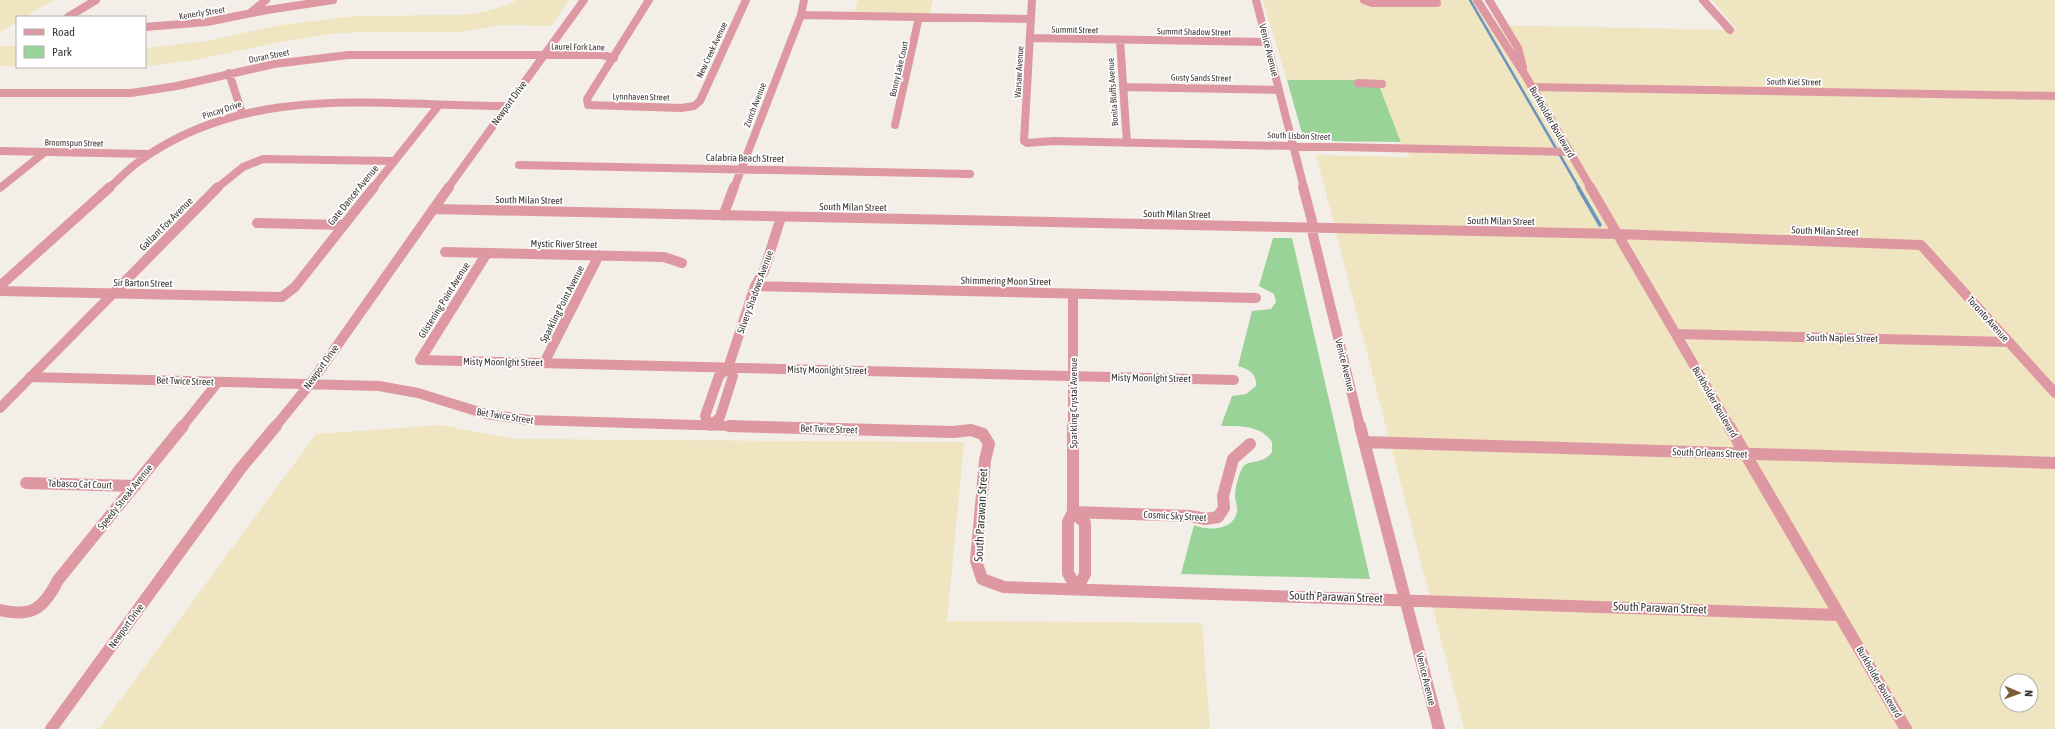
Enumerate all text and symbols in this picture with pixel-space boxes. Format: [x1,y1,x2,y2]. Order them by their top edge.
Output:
street label: Kenerly Street [178,4,226,22]
legend [16,16,146,68]
street label: New Creek Avenue [695,20,729,80]
street label: Venice Avenue [1257,23,1281,78]
text: Road [52,25,75,39]
street label: Summit Street [1052,25,1099,35]
street label: Summit Shadow Street [1157,26,1232,38]
street label: Bonny Lake Court [888,40,910,98]
street label: Laurel Fork Lane [551,42,605,52]
text: Park [52,45,73,59]
street label: Warsaw Avenue [1013,46,1025,98]
street label: Duran Street [248,47,291,65]
street label: Bonita Bluffs Avenue [1106,58,1120,126]
street label: Gusty Sands Street [1171,72,1232,84]
street label: South Kiel Street [1767,77,1822,87]
street label: Newport Drive [489,78,529,127]
street label: Zurich Avenue [742,81,768,129]
street label: Burkholder Boulevard [1527,85,1577,160]
street label: Lynnhaven Street [612,92,670,103]
street label: Pincay Drive [201,99,243,121]
street label: South Lisbon Street [1267,130,1331,142]
street label: Broomspun Street [44,137,104,149]
street label: Calabria Beach Street [706,152,784,164]
street label: Gate Dancer Avenue [325,162,381,227]
street label: South Milan Street [495,194,563,206]
street label: Gallant Fox Avenue [137,195,195,253]
street label: South Milan Street [819,201,887,213]
street label: South Milan Street [1143,208,1211,220]
street label: South Milan Street [1467,215,1535,227]
street label: South Milan Street [1791,224,1859,238]
street label: Mystic River Street [531,238,598,250]
street label: Silvery Shadows Avenue [735,249,775,335]
street label: Glistening Point Avenue [416,260,472,340]
street label: Sparkling Point Avenue [538,263,586,344]
street label: Shimmering Moon Street [961,275,1051,287]
street label: Sir Barton Street [114,277,173,289]
street label: Toronto Avenue [1965,294,2012,344]
street label: South Naples Street [1806,332,1878,344]
street label: Venice Avenue [1333,338,1357,393]
street label: Newport Drive [301,342,341,391]
street label: Misty Moonlght Street [463,356,543,368]
street label: Sparkling Crystal Avenue [1068,357,1079,448]
street label: Misty Moonlght Street [787,364,867,376]
street label: Burkholder Boulevard [1690,365,1740,440]
street label: Misty Moonlght Street [1111,372,1191,384]
street label: Bet Twice Street [156,375,214,388]
street label: Bet Twice Street [476,406,534,426]
street label: Bet Twice Street [800,423,858,436]
street label: South Orleans Street [1672,446,1748,460]
street label: Speedy Streak Avenue [95,462,155,532]
street label: South Parawan Street [972,467,990,562]
street label: Tabasco Cat Court [48,477,112,491]
street label: Cosmic Sky Street [1143,509,1207,523]
street label: South Parawan Street [1289,588,1384,606]
street label: South Parawan Street [1613,599,1708,617]
street label: Newport Drive [106,601,146,650]
street label: Burkholder Boulevard [1854,645,1904,720]
street label: Venice Avenue [1414,652,1438,707]
north arrow [1999,673,2039,713]
text: N [2023,690,2035,697]

